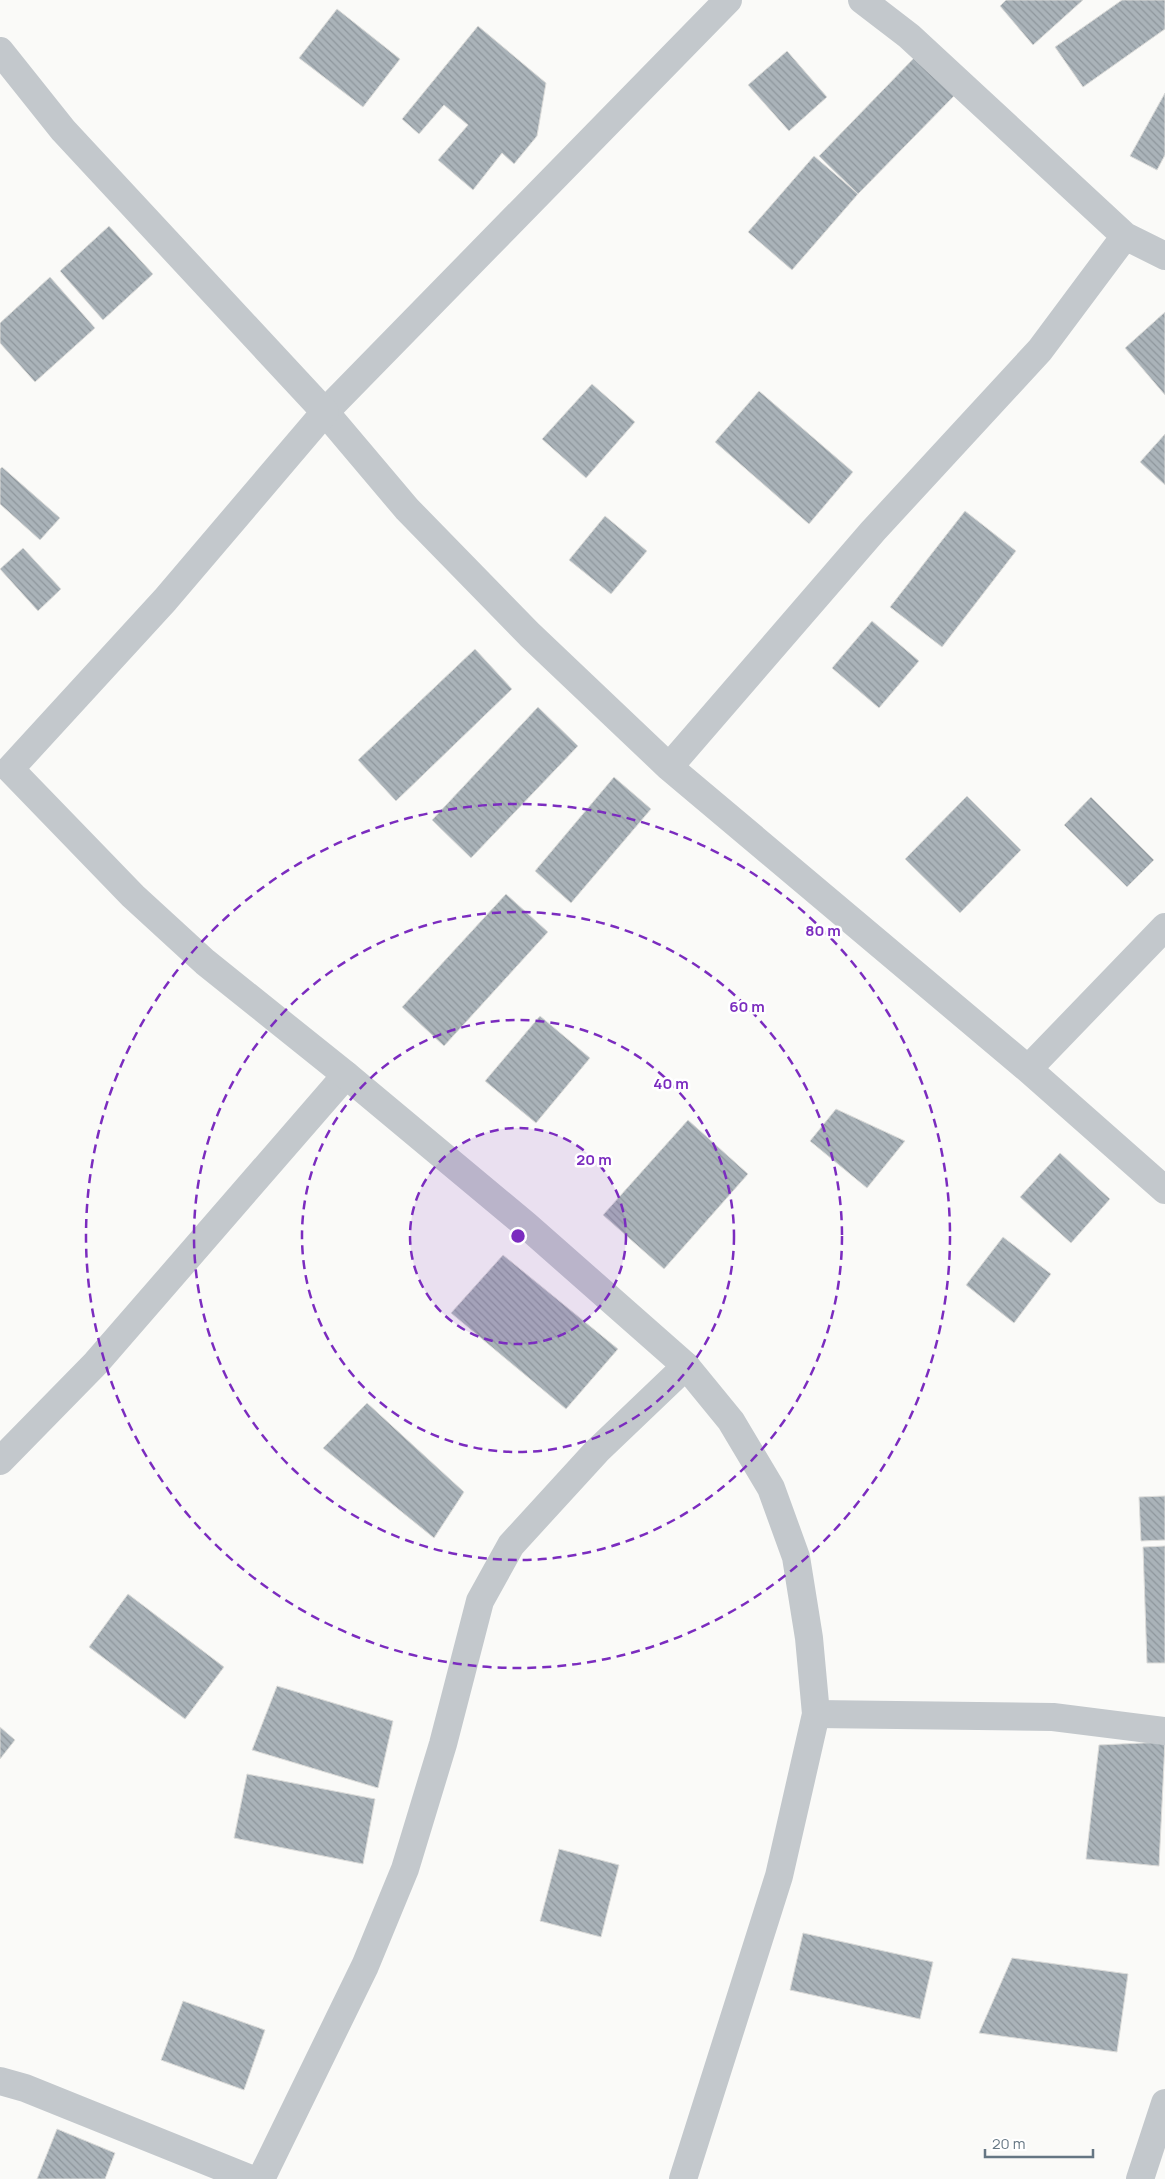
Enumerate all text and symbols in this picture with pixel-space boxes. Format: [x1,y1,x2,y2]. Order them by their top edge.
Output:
text: 80 m [805,920,841,941]
text: 60 m [729,996,765,1017]
text: 40 m [653,1073,689,1094]
text: 20 m [576,1149,612,1170]
centre of rings [509,1227,527,1245]
scale bar [985,2126,1092,2158]
text: 20 m [992,2133,1025,2154]

